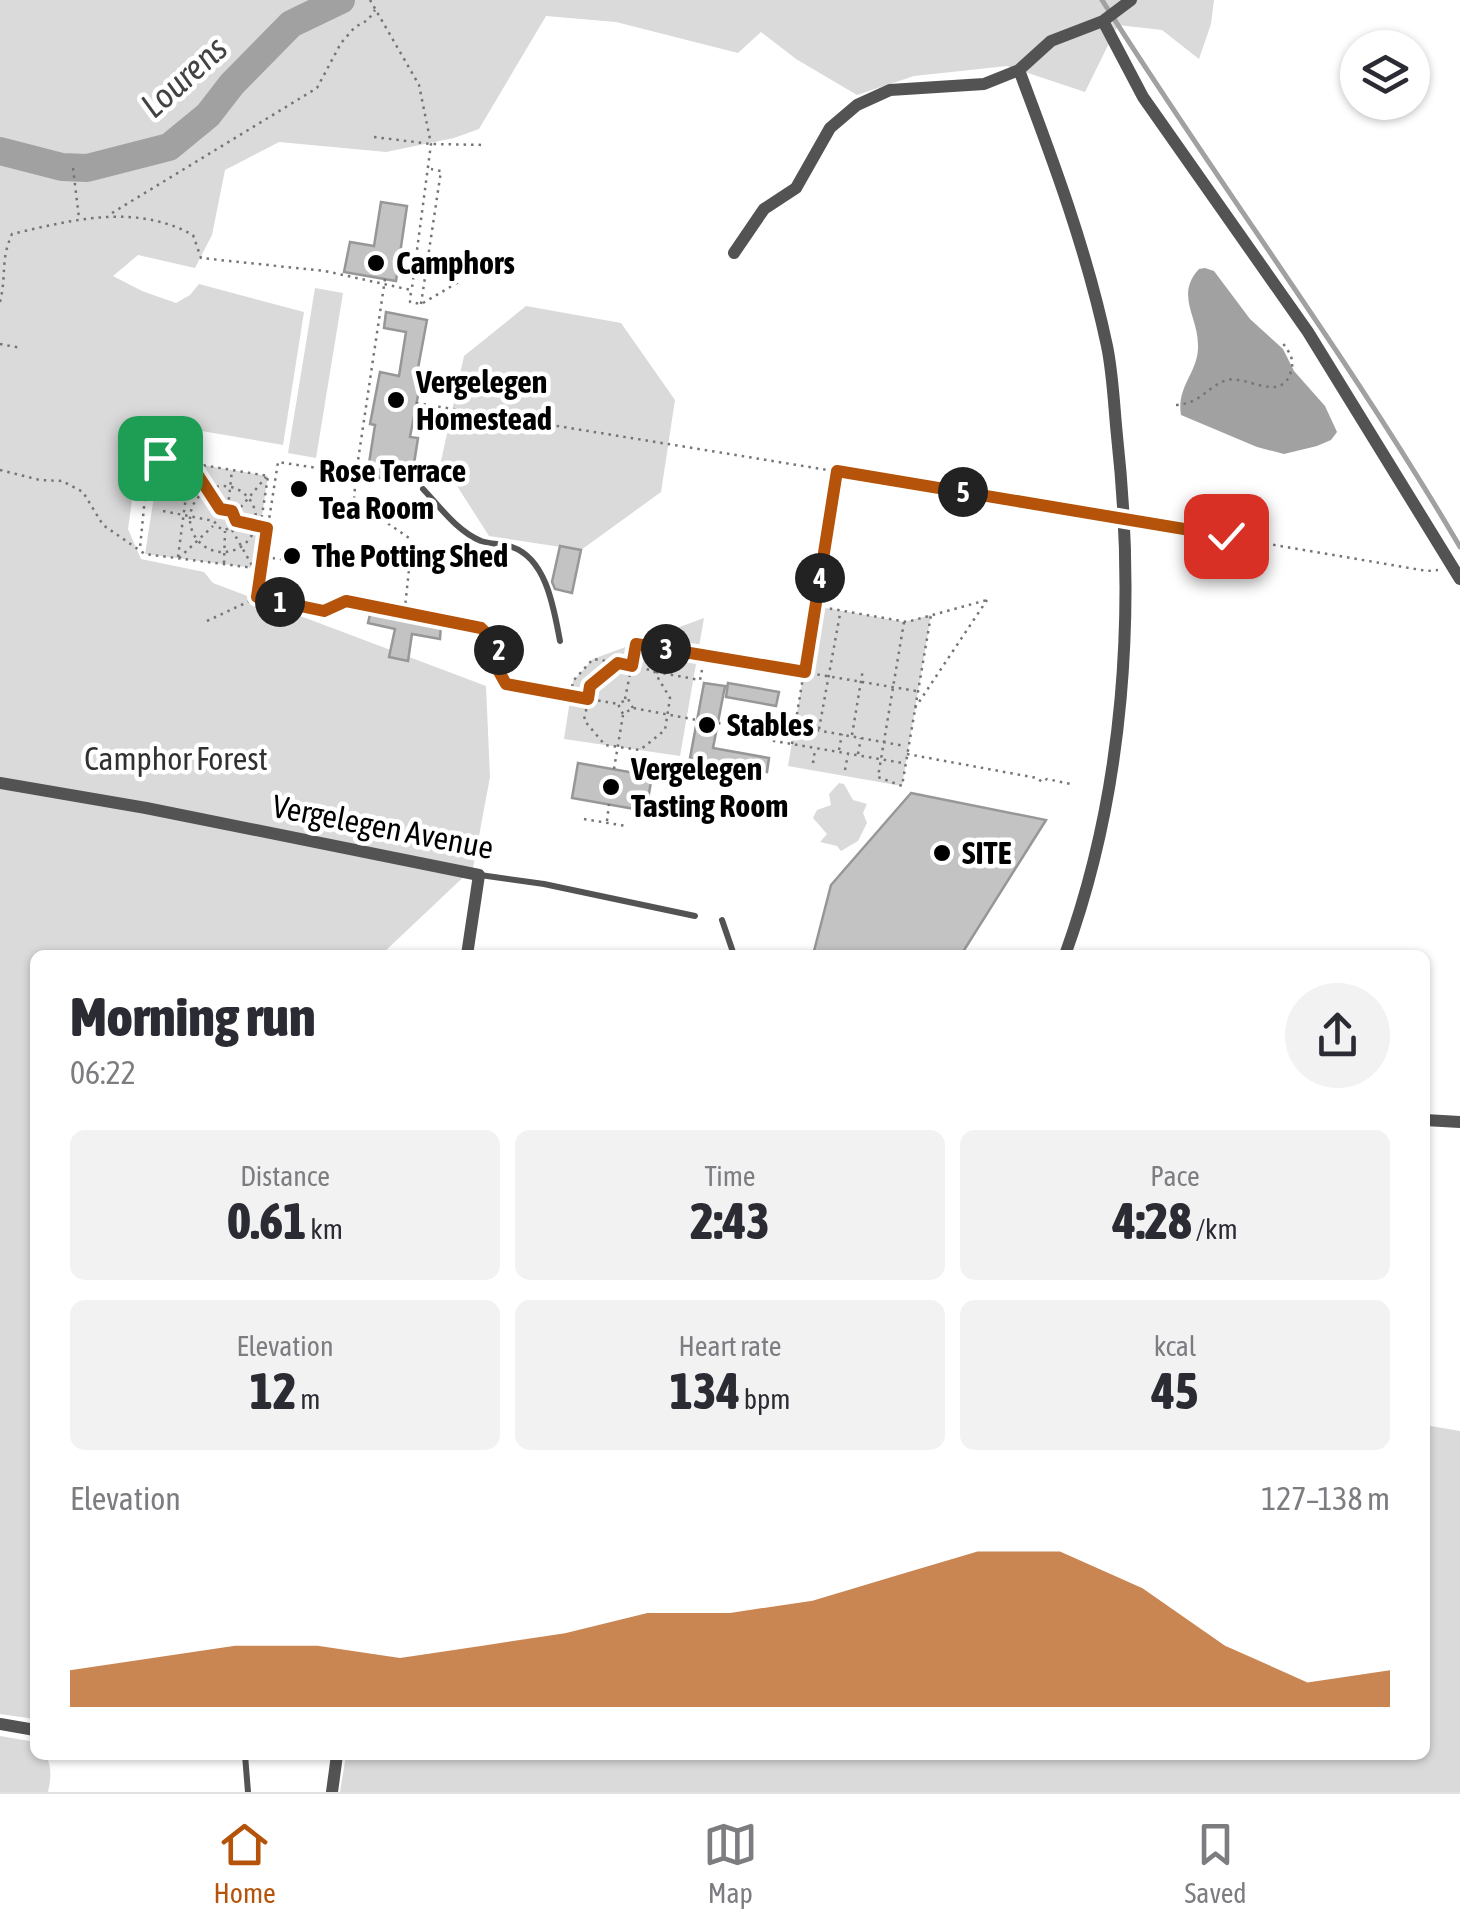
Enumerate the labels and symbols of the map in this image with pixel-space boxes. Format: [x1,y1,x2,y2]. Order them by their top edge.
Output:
water label: Lourens [132,27,234,125]
place label: Camphors [396,244,515,281]
marker: Camphors [365,252,387,274]
place label: Vergelegen Homestead [415,363,552,437]
marker: Vergelegen Homestead [385,389,407,411]
pin [118,416,203,501]
place label: Rose Terrace Tea Room [319,452,466,526]
pin: 5 [938,467,988,517]
marker: Rose Terrace Tea Room [288,478,310,500]
pin [1184,494,1269,579]
place label: The Potting Shed [312,537,508,574]
marker: The Potting Shed [281,545,303,567]
pin: 4 [795,553,845,603]
pin: 1 [255,577,305,627]
pin: 3 [641,624,691,674]
pin: 2 [474,625,524,675]
place label: Stables [727,706,814,743]
marker: Stables [696,714,718,736]
park label: Camphor Forest [84,740,268,777]
place label: Vergelegen Tasting Room [630,750,788,824]
marker: Vergelegen Tasting Room [600,776,622,798]
street label: Vergelegen Avenue [270,787,497,866]
place label: SITE [962,834,1012,871]
marker: SITE [931,842,953,864]

